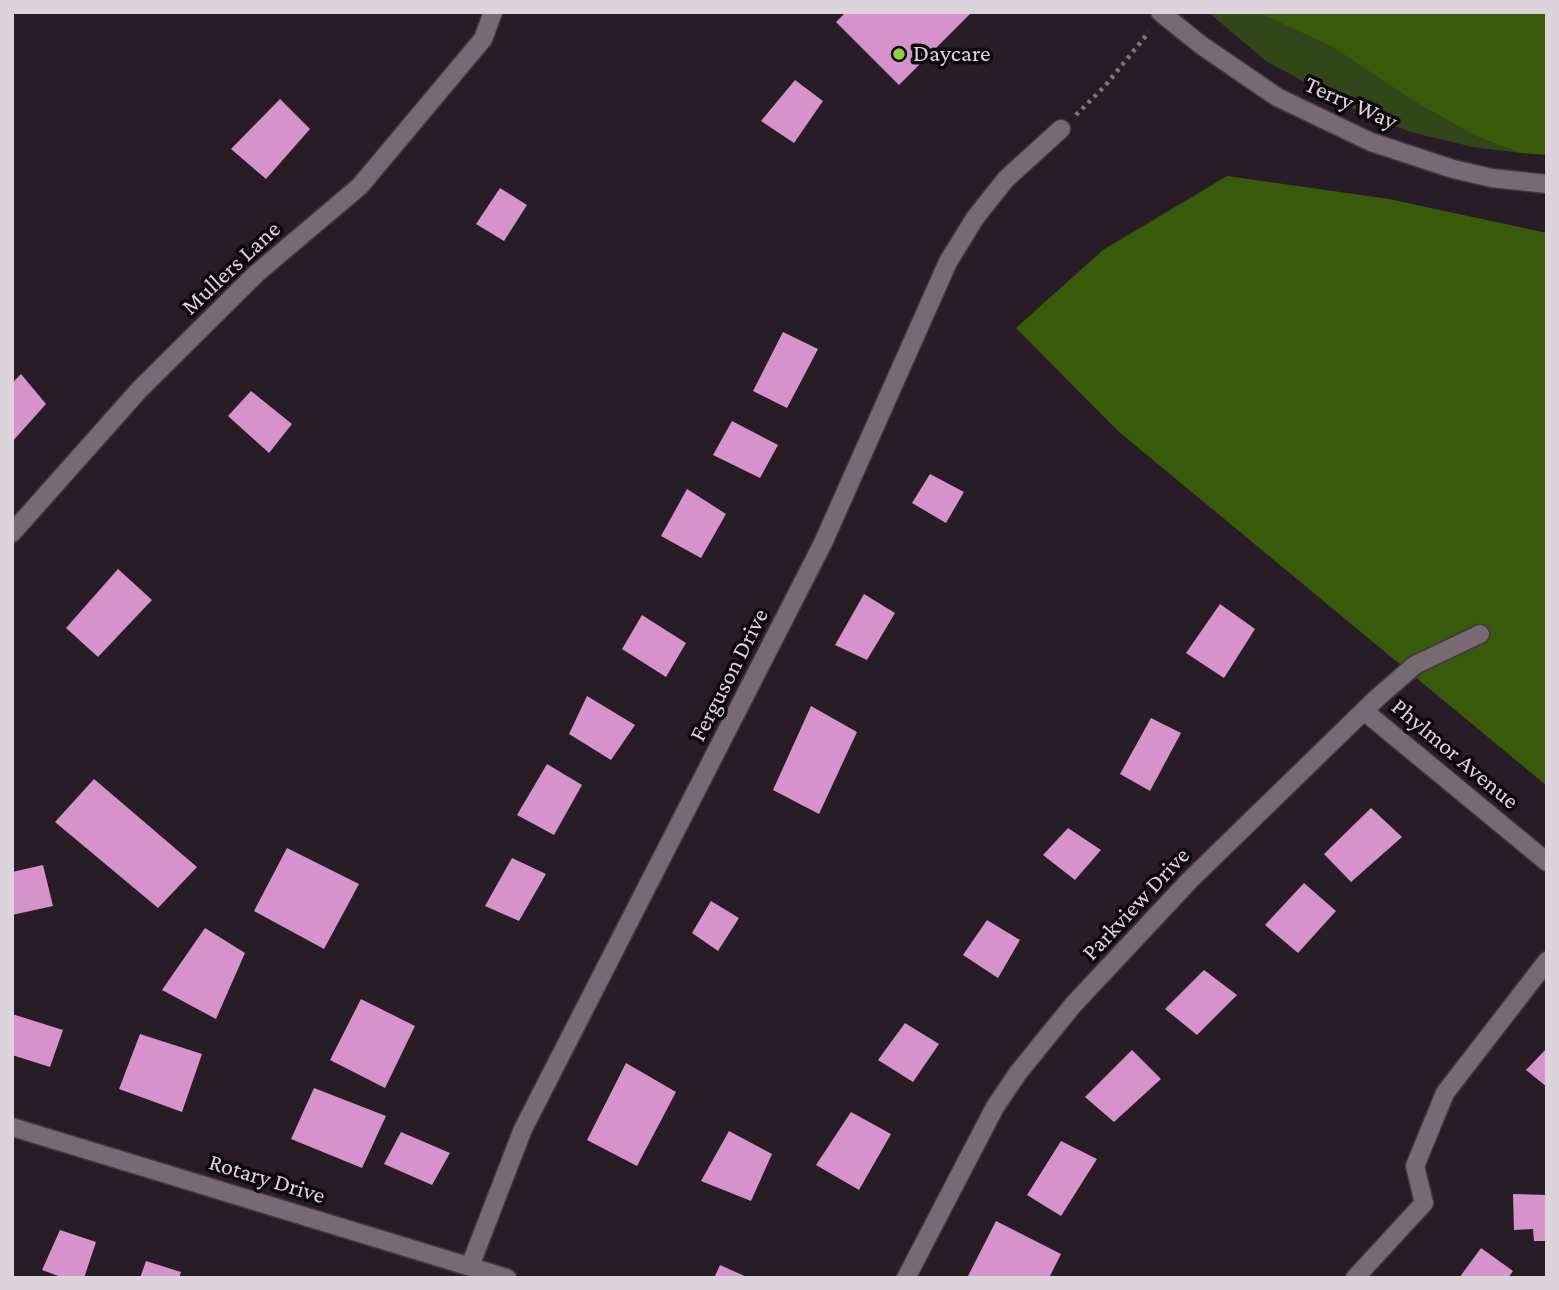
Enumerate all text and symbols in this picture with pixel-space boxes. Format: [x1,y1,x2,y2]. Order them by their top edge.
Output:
place label: Daycare [913,40,990,68]
marker: Daycare [891,46,907,62]
street label: Terry Way [1300,70,1402,136]
street label: Mullers Lane [176,215,286,321]
street label: Ferguson Drive [683,604,775,746]
street label: Phylmor Avenue [1386,692,1524,816]
street label: Parkview Drive [1076,841,1196,967]
street label: Rotary Drive [205,1148,329,1210]

